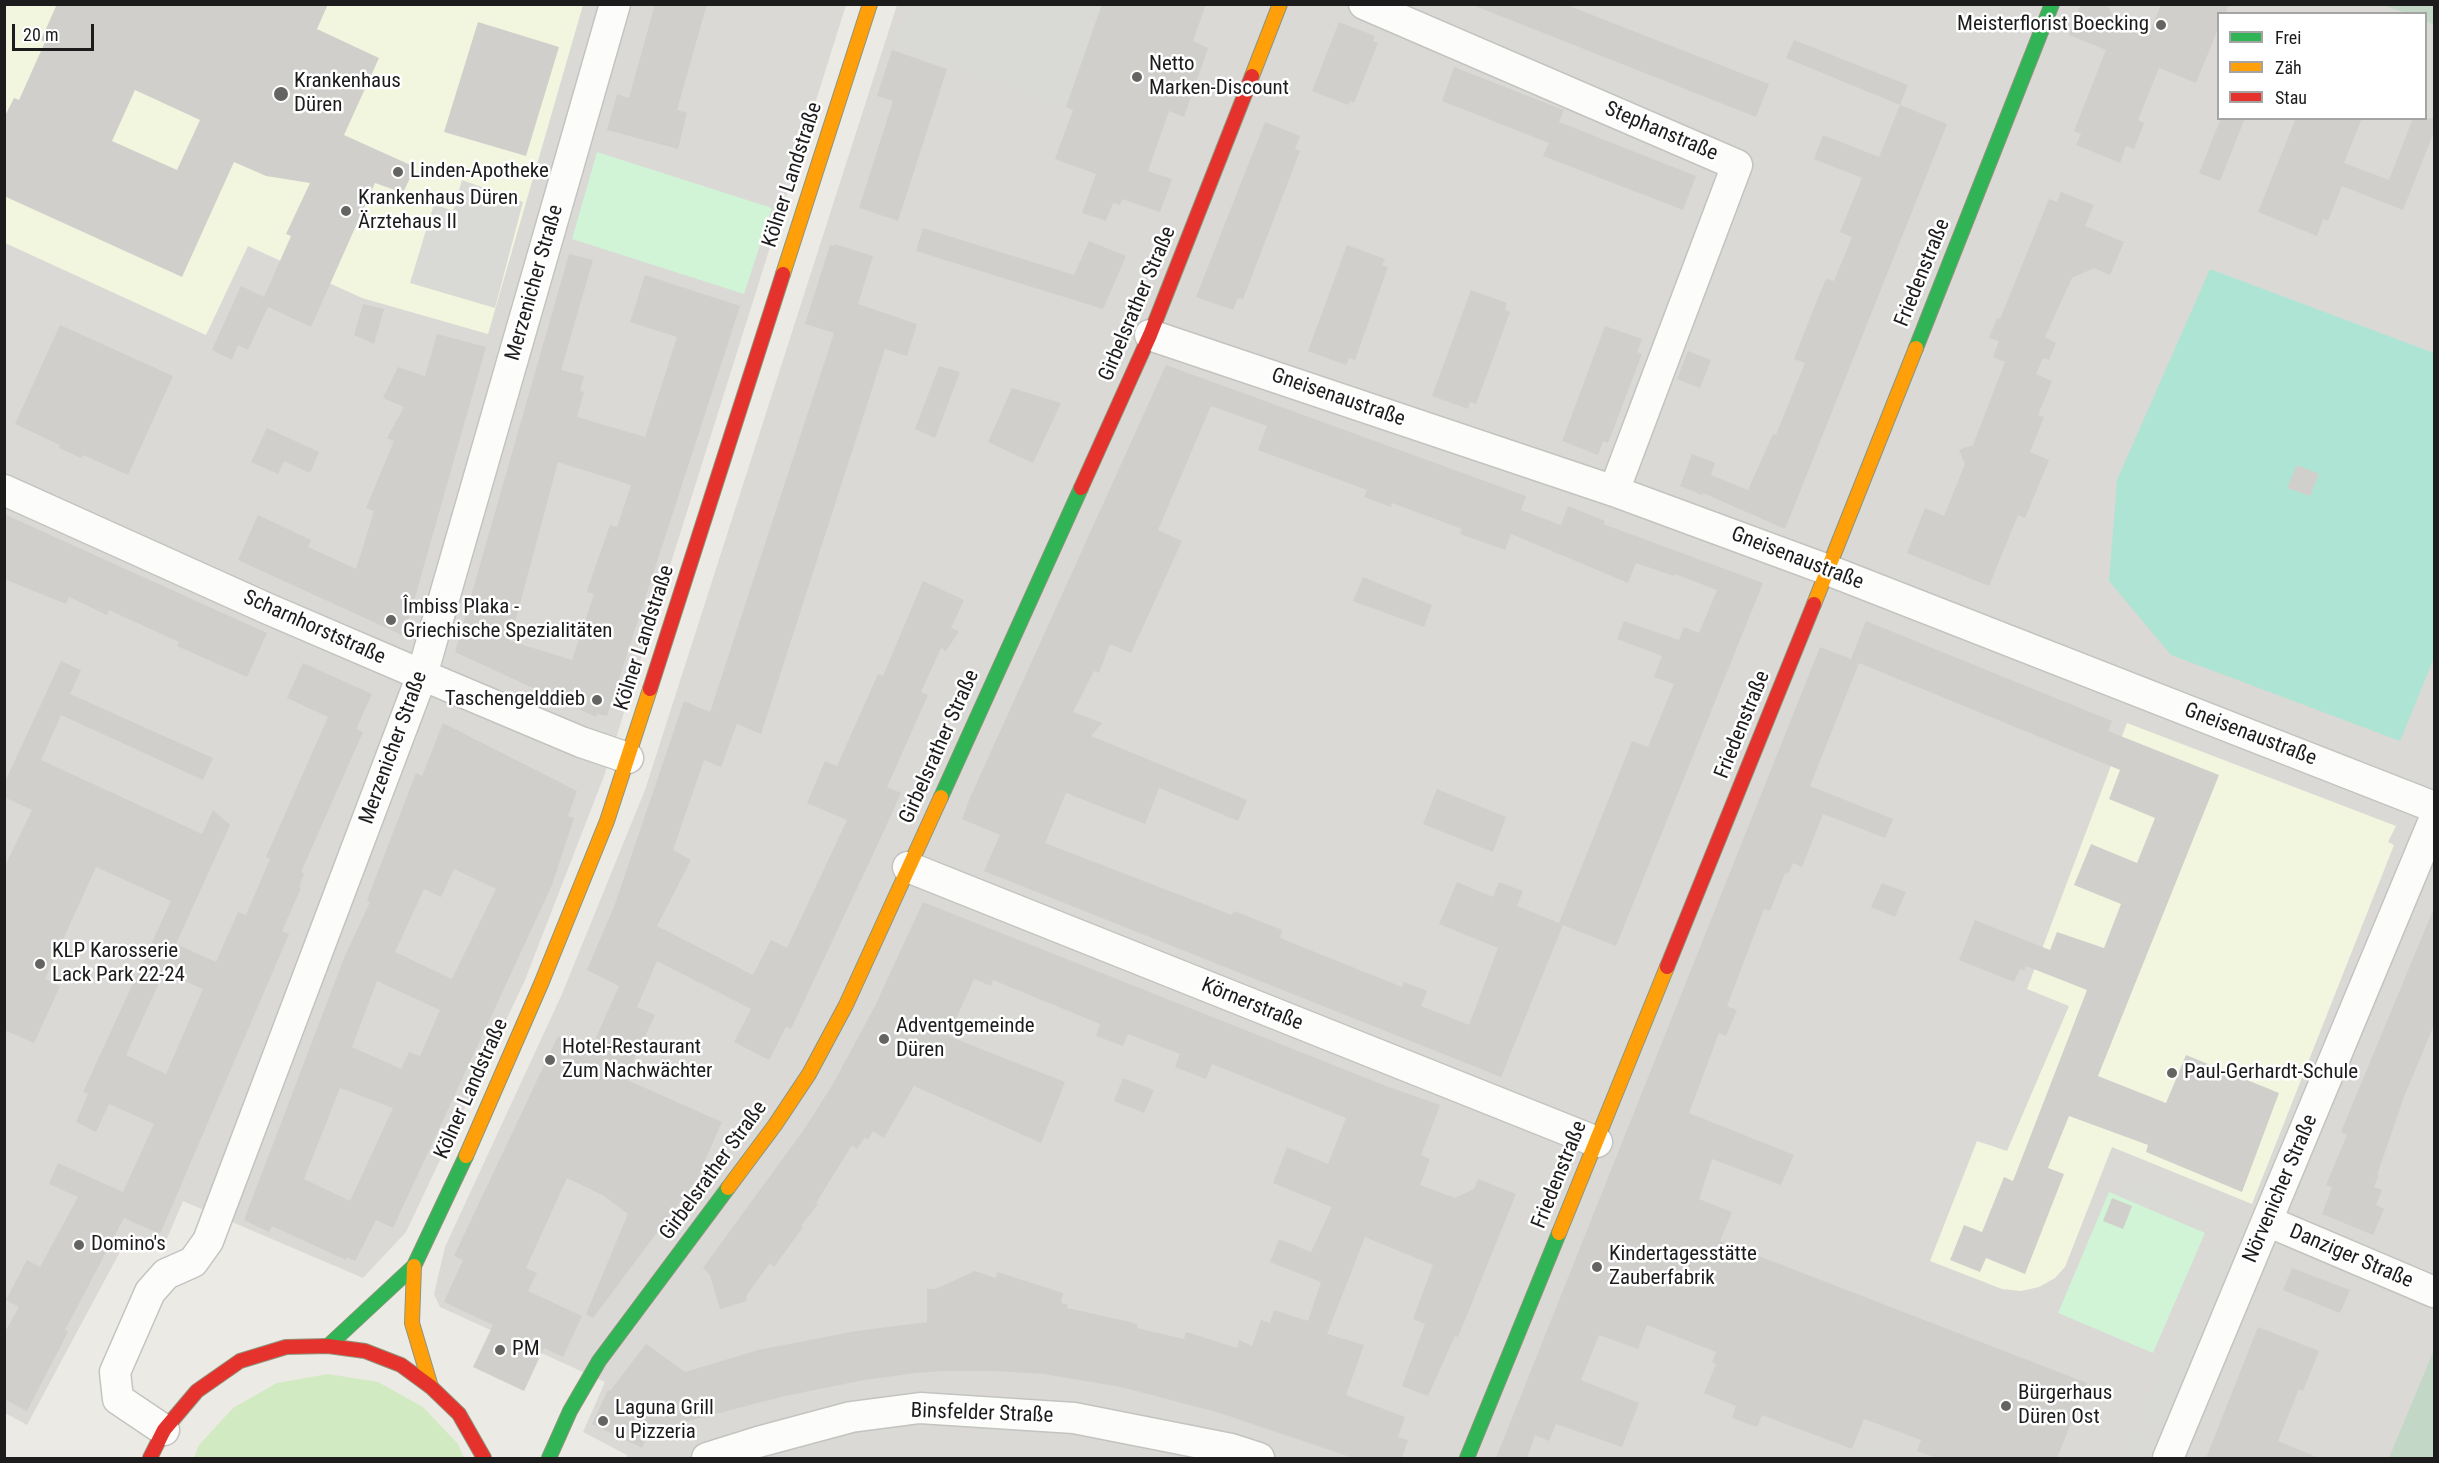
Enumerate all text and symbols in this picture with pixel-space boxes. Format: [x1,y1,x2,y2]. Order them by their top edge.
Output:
scale bar [15,12,98,50]
place label: Meisterflorist Boecking [1957,12,2149,38]
legend [2217,12,2427,120]
marker: Meisterflorist Boecking [2154,18,2168,32]
text: 20 m [23,24,58,45]
text: Frei [2275,27,2301,48]
place label: Netto Marken-Discount [1149,52,1289,102]
text: Zäh [2275,57,2302,78]
place label: Krankenhaus Düren [294,69,401,119]
marker: Netto Marken-Discount [1130,70,1144,84]
marker: Krankenhaus Düren [272,85,290,103]
text: Stau [2275,87,2307,108]
street label: Stephanstraße [1601,97,1721,167]
street label: Kölner Landstraße [758,99,828,251]
place label: Linden-Apotheke [410,159,549,185]
marker: Linden-Apotheke [391,165,405,179]
place label: Krankenhaus Düren Ärztehaus II [358,186,518,236]
street label: Merzenicher Straße [501,202,569,364]
marker: Krankenhaus Düren Ärztehaus II [339,204,353,218]
street label: Friedenstraße [1890,215,1956,331]
street label: Girbelsrather Straße [1094,223,1182,385]
street label: Gneisenaustraße [1268,363,1408,433]
street label: Gneisenaustraße [1727,522,1867,596]
street label: Kölner Landstraße [610,562,680,714]
street label: Scharnhorststraße [239,585,389,671]
place label: Îmbiss Plaka - Griechische Spezialitäten [403,595,613,645]
marker: Îmbiss Plaka - Griechische Spezialitäten [384,613,398,627]
street label: Girbelsrather Straße [895,666,985,828]
street label: Friedenstraße [1710,667,1776,783]
street label: Merzenicher Straße [355,668,433,828]
place label: Taschengelddieb [445,687,585,713]
marker: Taschengelddieb [590,693,604,707]
street label: Gneisenaustraße [2180,698,2320,772]
place label: KLP Karosserie Lack Park 22-24 [52,939,185,989]
marker: KLP Karosserie Lack Park 22-24 [33,957,47,971]
street label: Körnerstraße [1198,973,1306,1037]
place label: Adventgemeinde Düren [896,1014,1035,1064]
street label: Kölner Landstraße [430,1015,514,1163]
marker: Adventgemeinde Düren [877,1032,891,1046]
place label: Hotel-Restaurant Zum Nachwächter [562,1035,712,1085]
marker: Hotel-Restaurant Zum Nachwächter [543,1053,557,1067]
place label: Paul-Gerhardt-Schule [2184,1060,2358,1086]
marker: Paul-Gerhardt-Schule [2165,1066,2179,1080]
street label: Girbelsrather Straße [655,1097,773,1245]
street label: Nörvenicher Straße [2238,1111,2324,1267]
street label: Friedenstraße [1527,1117,1593,1233]
street label: Danziger Straße [2285,1220,2417,1294]
place label: Domino's [91,1232,166,1258]
marker: Domino's [72,1238,86,1252]
place label: Kindertagesstätte Zauberfabrik [1609,1242,1757,1292]
marker: Kindertagesstätte Zauberfabrik [1590,1260,1604,1274]
place label: PM [512,1337,540,1363]
marker: PM [493,1343,507,1357]
place label: Bürgerhaus Düren Ost [2018,1381,2112,1431]
place label: Laguna Grill u Pizzeria [615,1396,714,1446]
street label: Binsfelder Straße [910,1399,1054,1429]
marker: Bürgerhaus Düren Ost [1999,1399,2013,1413]
marker: Laguna Grill u Pizzeria [596,1414,610,1428]

